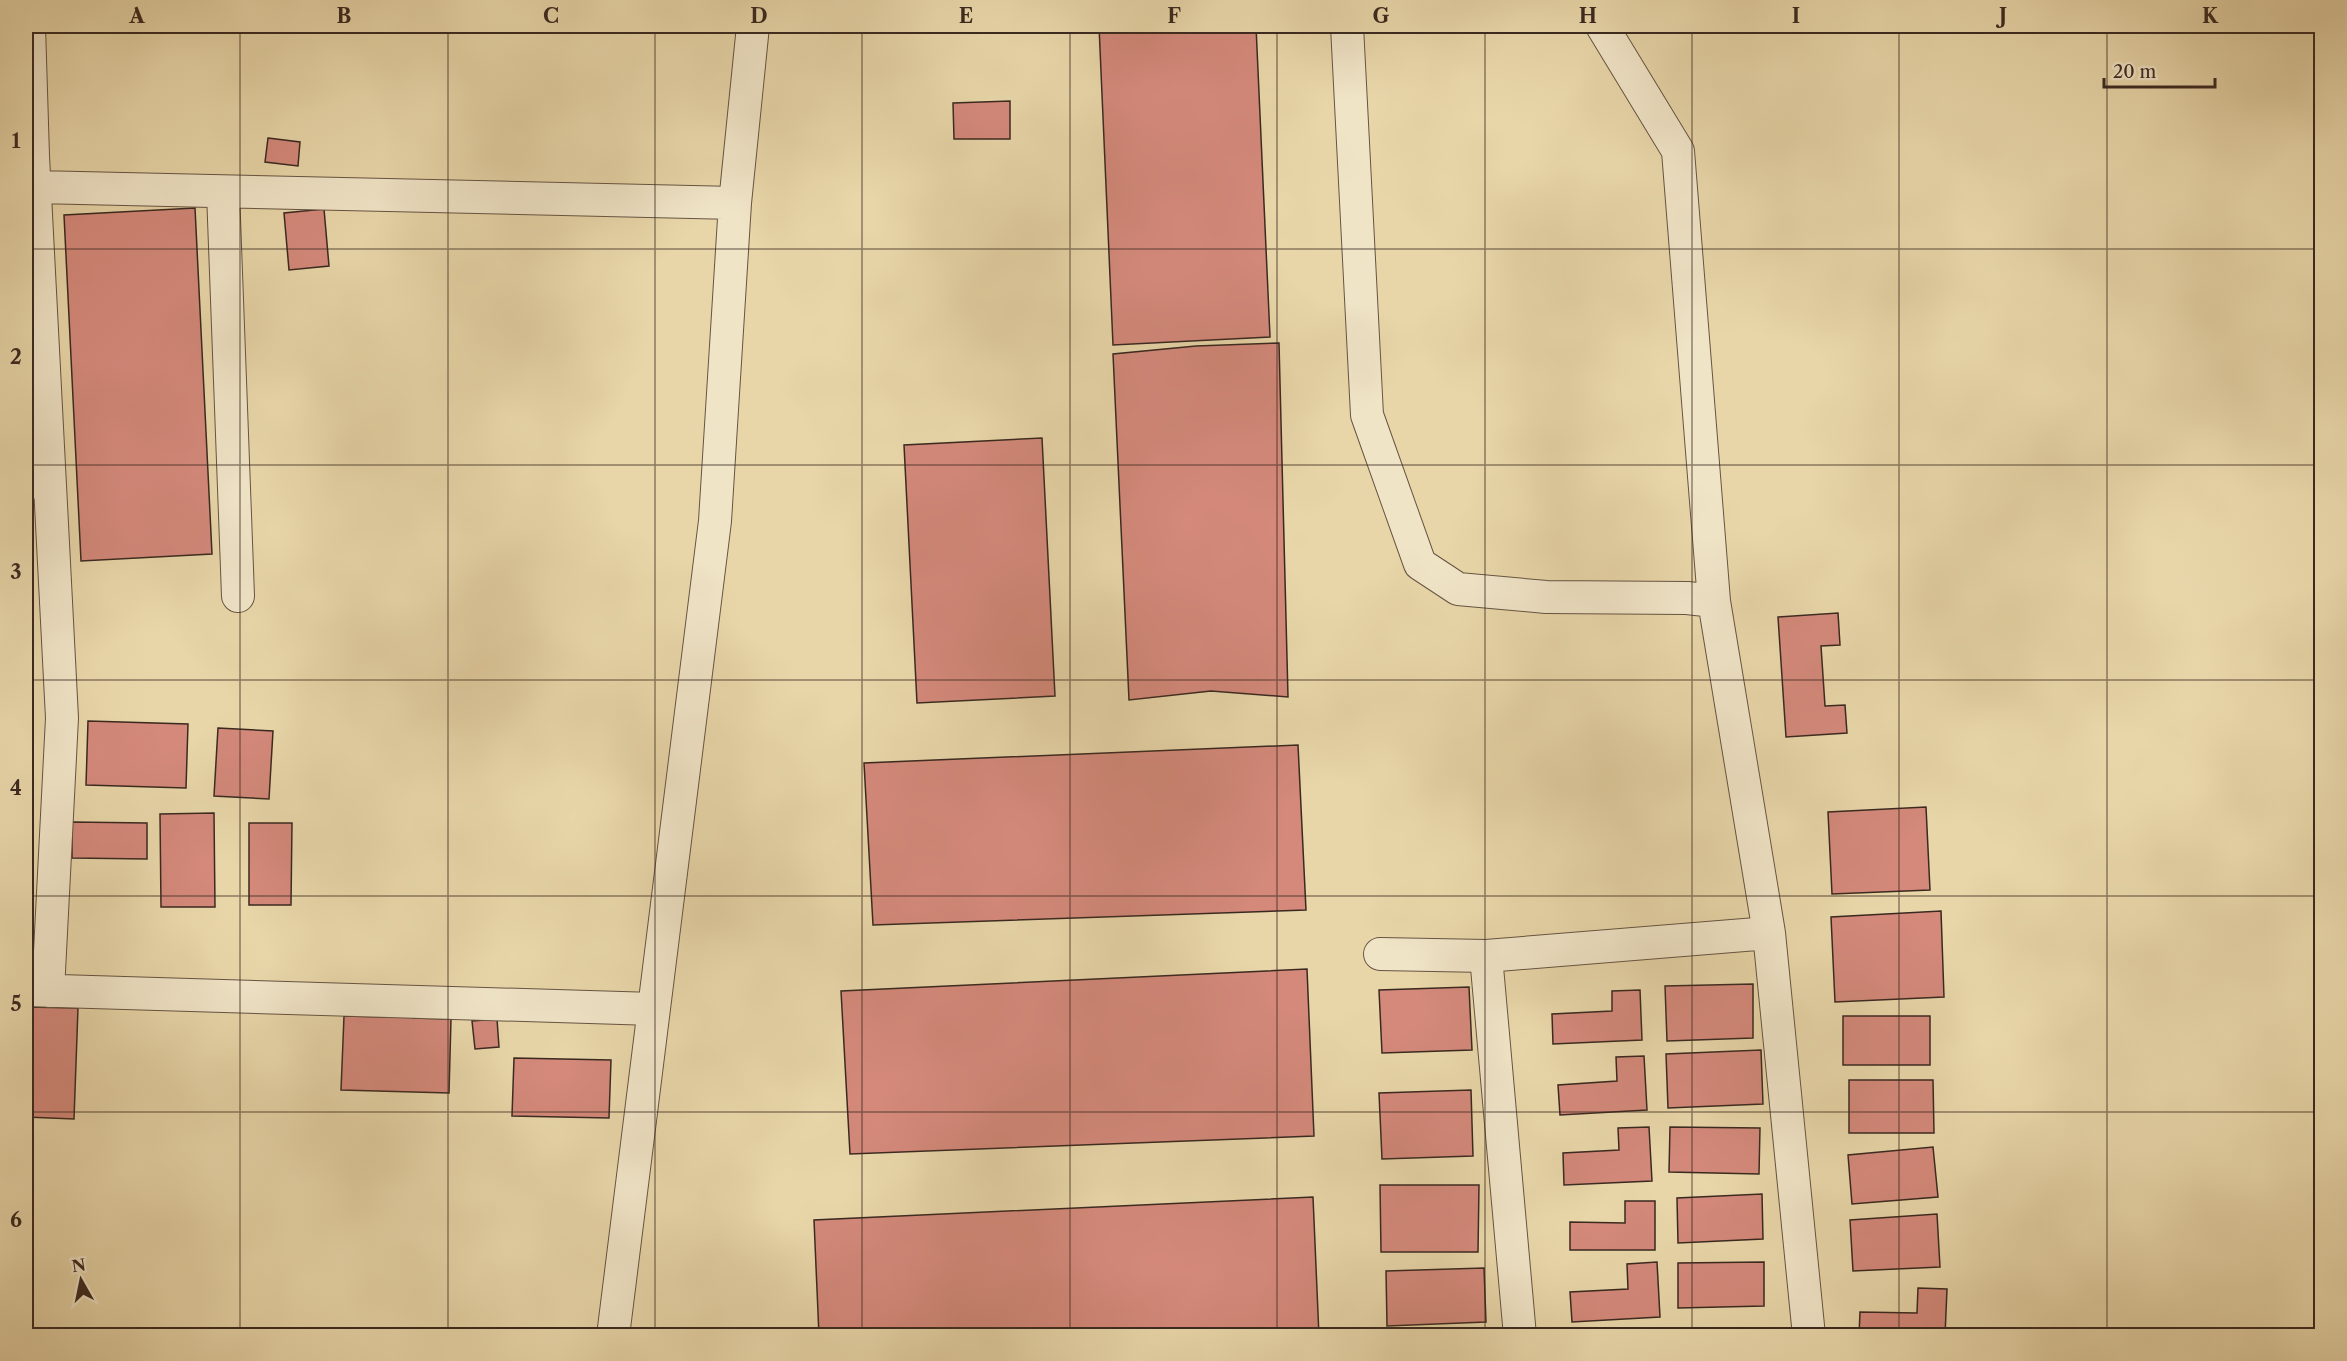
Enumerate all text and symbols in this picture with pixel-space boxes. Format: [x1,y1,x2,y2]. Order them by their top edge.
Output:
text: A [128,4,145,28]
text: B [337,4,352,28]
text: C [543,4,559,28]
text: D [750,4,768,28]
text: E [959,4,973,28]
text: F [1167,4,1181,28]
text: G [1373,4,1390,28]
text: H [1579,4,1597,28]
text: I [1792,4,1800,28]
text: J [1995,4,2007,28]
text: K [2202,4,2219,28]
scale bar [2104,51,2215,89]
text: 20 m [2113,61,2157,83]
text: 1 [12,129,21,153]
text: 2 [10,345,22,369]
text: 3 [10,560,22,584]
text: 4 [10,776,22,800]
text: 5 [10,992,22,1016]
text: 6 [10,1208,22,1232]
north arrow [51,1250,111,1310]
text: N [70,1254,87,1276]

